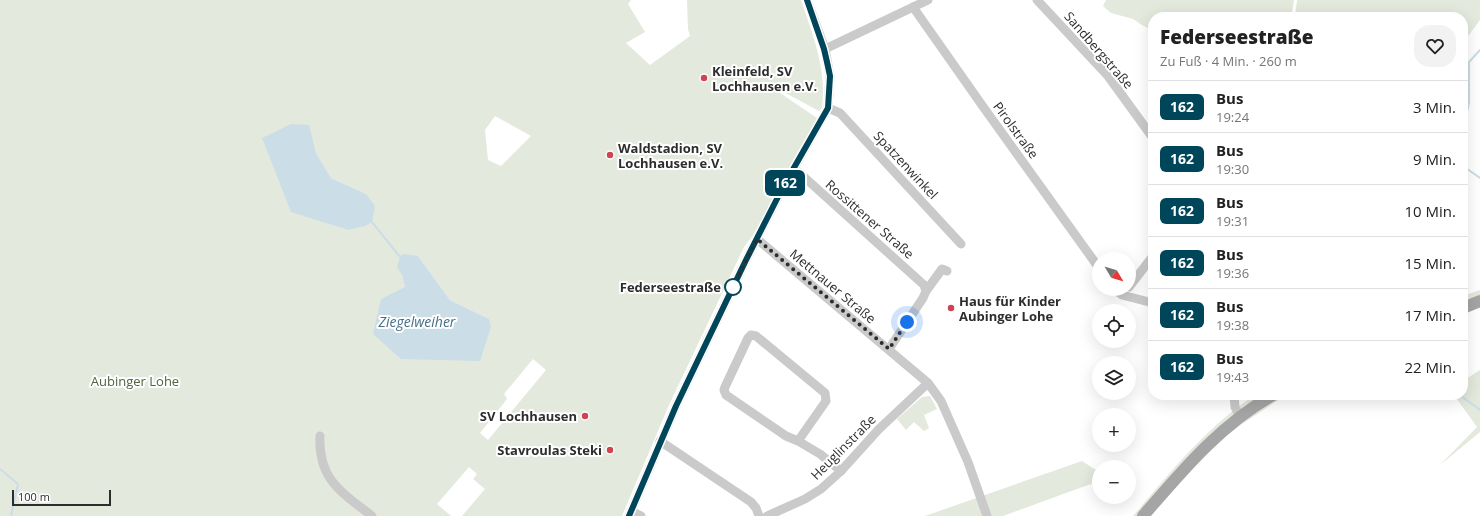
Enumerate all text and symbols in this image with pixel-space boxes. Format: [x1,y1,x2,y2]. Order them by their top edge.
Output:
street label: Sandbergstraße [1060,8,1138,92]
text: Federseestraße [1160,24,1314,50]
button: heart [1414,25,1456,67]
text: Zu Fuß · 4 Min. · 260 m [1160,52,1297,70]
place label: Kleinfeld, SV Lochhausen e.V. [712,62,817,95]
marker: Kleinfeld, SV Lochhausen e.V. [699,73,709,83]
text: Bus [1216,88,1243,108]
text: 162 [1170,97,1194,116]
text: 3 Min. [1413,97,1456,117]
street label: Pirolstraße [989,98,1043,162]
text: 19:24 [1216,108,1249,126]
street label: Spatzenwinkel [870,127,942,203]
place label: Waldstadion, SV Lochhausen e.V. [618,139,723,172]
text: Bus [1216,140,1243,160]
text: 162 [1170,149,1194,168]
text: 9 Min. [1413,149,1456,169]
marker: Waldstadion, SV Lochhausen e.V. [605,150,615,160]
text: 19:30 [1216,160,1249,178]
line badge: 162 [762,170,808,196]
text: 162 [773,173,797,192]
street label: Rossittener Straße [822,176,918,262]
text: Bus [1216,192,1243,212]
text: 162 [1170,201,1194,220]
text: 10 Min. [1405,201,1456,221]
text: 19:31 [1216,212,1249,230]
text: Bus [1216,244,1243,264]
street label: Mettnauer Straße [786,245,880,327]
north arrow [1092,252,1136,296]
map controls [1092,252,1136,504]
text: 162 [1170,253,1194,272]
text: 15 Min. [1405,253,1456,273]
text: 19:36 [1216,264,1249,282]
place label: Federseestraße [620,278,721,296]
marker: Federseestraße [724,278,742,296]
place label: Haus für Kinder Aubinger Lohe [959,292,1061,325]
text: Bus [1216,296,1243,316]
marker: Haus für Kinder Aubinger Lohe [946,303,956,313]
button: locate [1092,304,1136,348]
text: 162 [1170,305,1194,324]
text: 17 Min. [1405,305,1456,325]
water label: Ziegelweiher [378,312,456,331]
your location [897,312,917,332]
text: 19:38 [1216,316,1249,334]
text: Bus [1216,348,1243,368]
button: layers [1092,356,1136,400]
text: 162 [1170,357,1194,376]
text: 22 Min. [1405,357,1456,377]
text: 19:43 [1216,368,1249,386]
park label: Aubinger Lohe [91,372,179,390]
place label: SV Lochhausen [480,407,577,425]
button: + [1092,408,1136,452]
marker: SV Lochhausen [580,411,590,421]
street label: Heuglinstraße [807,411,879,483]
place label: Stavroulas Steki [497,441,602,459]
marker: Stavroulas Steki [605,445,615,455]
button: − [1092,460,1136,504]
scale bar [12,488,111,507]
text: 100 m [18,489,50,504]

